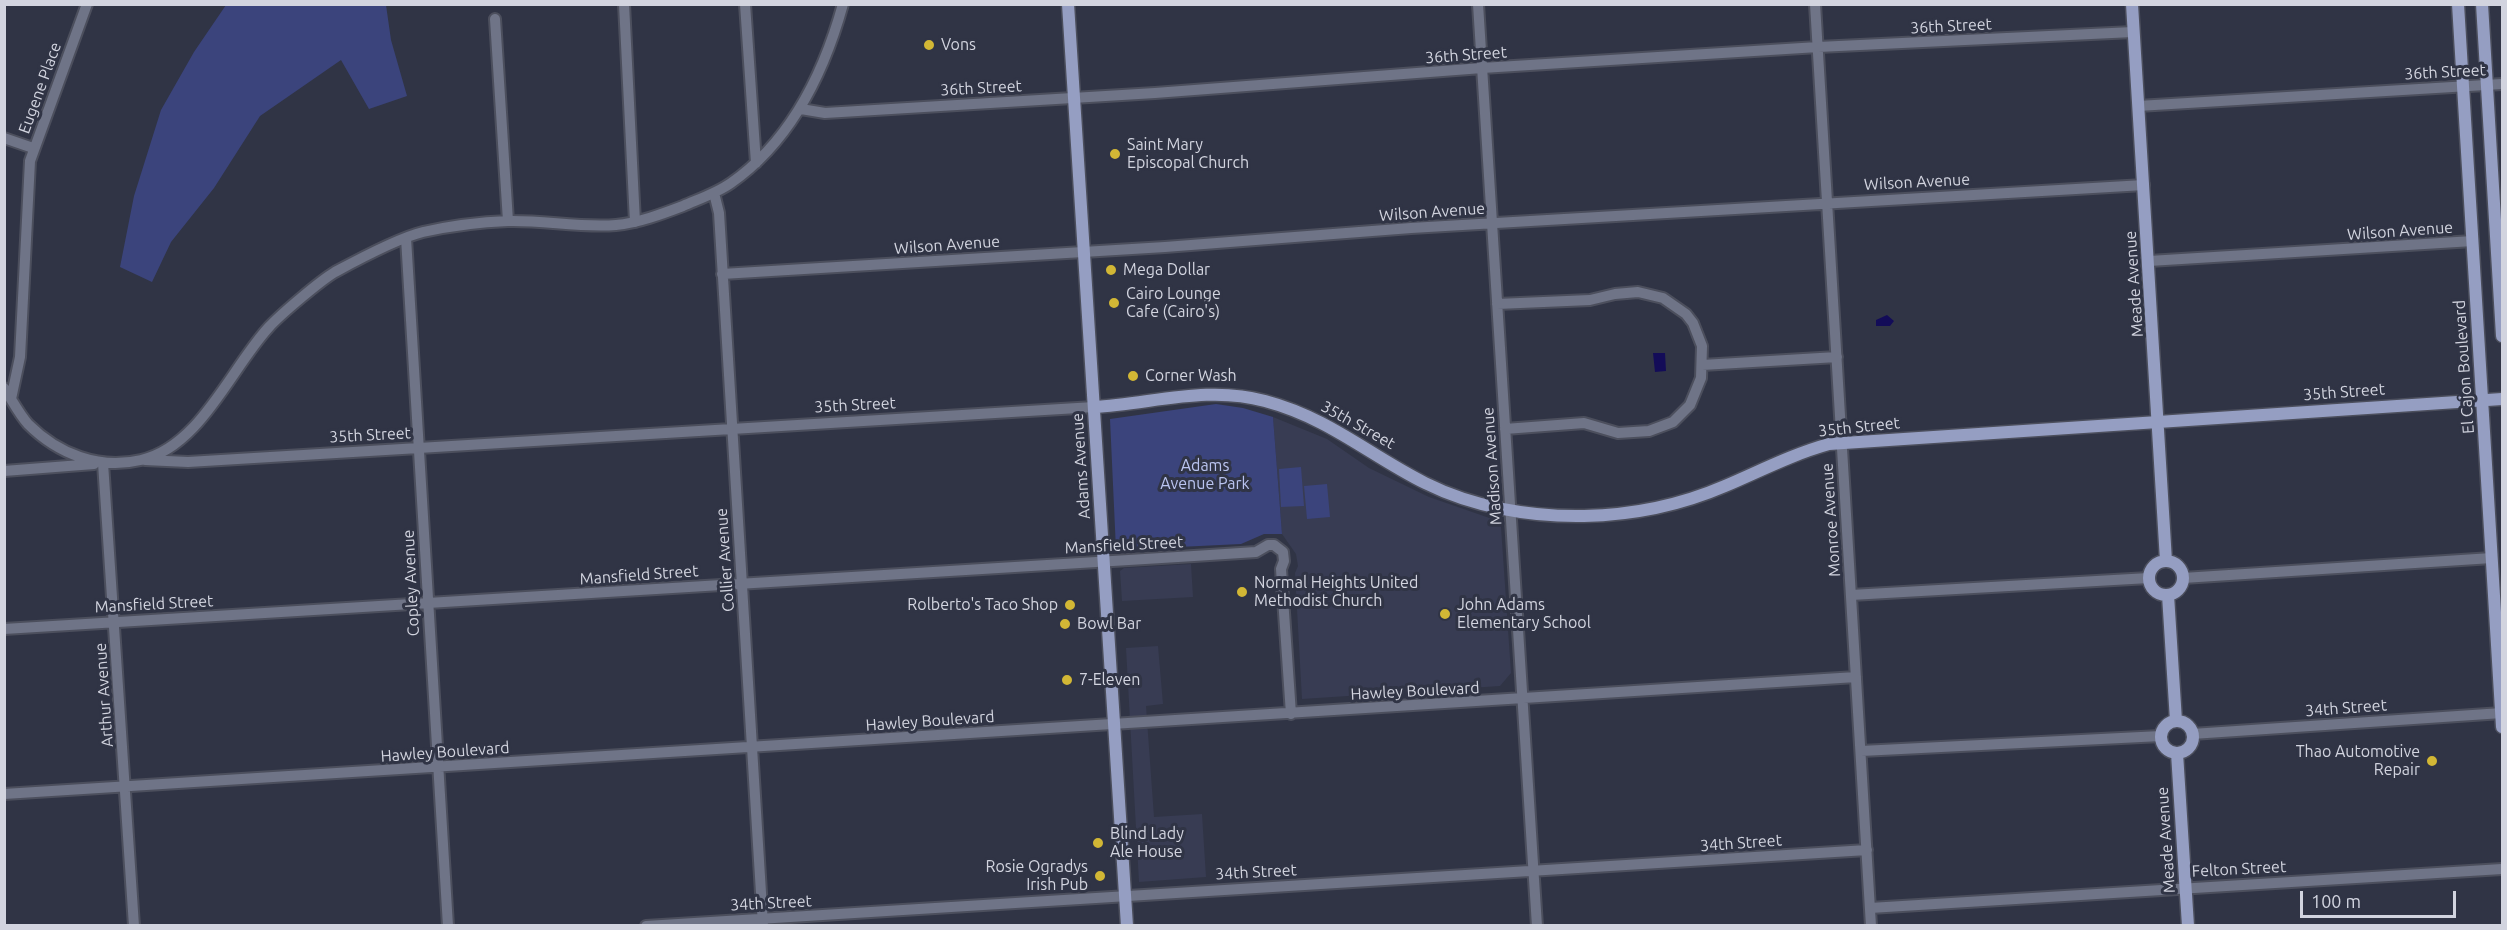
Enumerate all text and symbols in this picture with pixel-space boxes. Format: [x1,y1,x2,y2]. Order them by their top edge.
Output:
street label: 36th Street [1910,14,1992,38]
place label: Vons [941,35,976,55]
marker: Vons [922,38,936,52]
street label: Eugene Place [15,40,65,136]
street label: 36th Street [1425,43,1507,67]
street label: 36th Street [2404,60,2486,84]
street label: 36th Street [940,76,1022,100]
place label: Saint Mary Episcopal Church [1127,135,1249,173]
marker: Saint Mary Episcopal Church [1108,147,1122,161]
street label: Wilson Avenue [1863,170,1971,194]
street label: Wilson Avenue [1378,199,1486,225]
street label: Wilson Avenue [2346,218,2454,244]
street label: Meade Avenue [2121,230,2147,338]
street label: Wilson Avenue [893,232,1001,258]
place label: Mega Dollar [1123,260,1210,280]
marker: Mega Dollar [1104,263,1118,277]
place label: Cairo Lounge Cafe (Cairo's) [1126,284,1221,322]
marker: Cairo Lounge Cafe (Cairo's) [1107,296,1121,310]
street label: El Cajon Boulevard [2450,299,2478,435]
place label: Corner Wash [1145,366,1237,386]
marker: Corner Wash [1126,369,1140,383]
street label: 35th Street [2303,380,2385,404]
street label: 35th Street [814,393,896,417]
street label: 35th Street [1318,397,1398,453]
street label: Madison Avenue [1478,406,1506,526]
street label: Adams Avenue [1068,412,1094,520]
street label: 35th Street [1817,413,1901,441]
street label: 35th Street [329,423,411,447]
park label: Adams Avenue Park [1160,456,1250,494]
street label: Monroe Avenue [1817,462,1845,578]
street label: Collier Avenue [712,508,738,612]
street label: Copley Avenue [399,529,423,637]
street label: Mansfield Street [1064,532,1184,558]
street label: Mansfield Street [579,561,699,589]
place label: Normal Heights United Methodist Church [1254,573,1418,611]
marker: Normal Heights United Methodist Church [1235,585,1249,599]
street label: Mansfield Street [94,591,214,617]
place label: Rolberto's Taco Shop [907,595,1058,615]
place label: John Adams Elementary School [1457,595,1591,633]
marker: Rolberto's Taco Shop [1063,598,1077,612]
marker: John Adams Elementary School [1438,607,1452,621]
place label: Bowl Bar [1077,614,1141,634]
marker: Bowl Bar [1058,617,1072,631]
street label: Arthur Avenue [91,642,117,748]
place label: 7-Eleven [1079,670,1140,690]
marker: 7-Eleven [1060,673,1074,687]
street label: Hawley Boulevard [1350,678,1480,704]
street label: 34th Street [2305,696,2387,720]
street label: Hawley Boulevard [865,707,995,735]
street label: Hawley Boulevard [380,738,510,766]
place label: Thao Automotive Repair [2296,742,2420,780]
marker: Thao Automotive Repair [2425,754,2439,768]
street label: Meade Avenue [2153,786,2179,894]
place label: Blind Lady Ale House [1110,824,1184,862]
street label: 34th Street [1700,831,1782,855]
marker: Blind Lady Ale House [1091,836,1105,850]
place label: Rosie Ogradys Irish Pub [985,857,1088,895]
street label: Felton Street [2191,857,2287,881]
street label: 34th Street [1215,860,1297,884]
marker: Rosie Ogradys Irish Pub [1093,869,1107,883]
scale bar [2303,879,2459,917]
street label: 34th Street [730,891,812,915]
text: 100 m [2311,891,2361,911]

